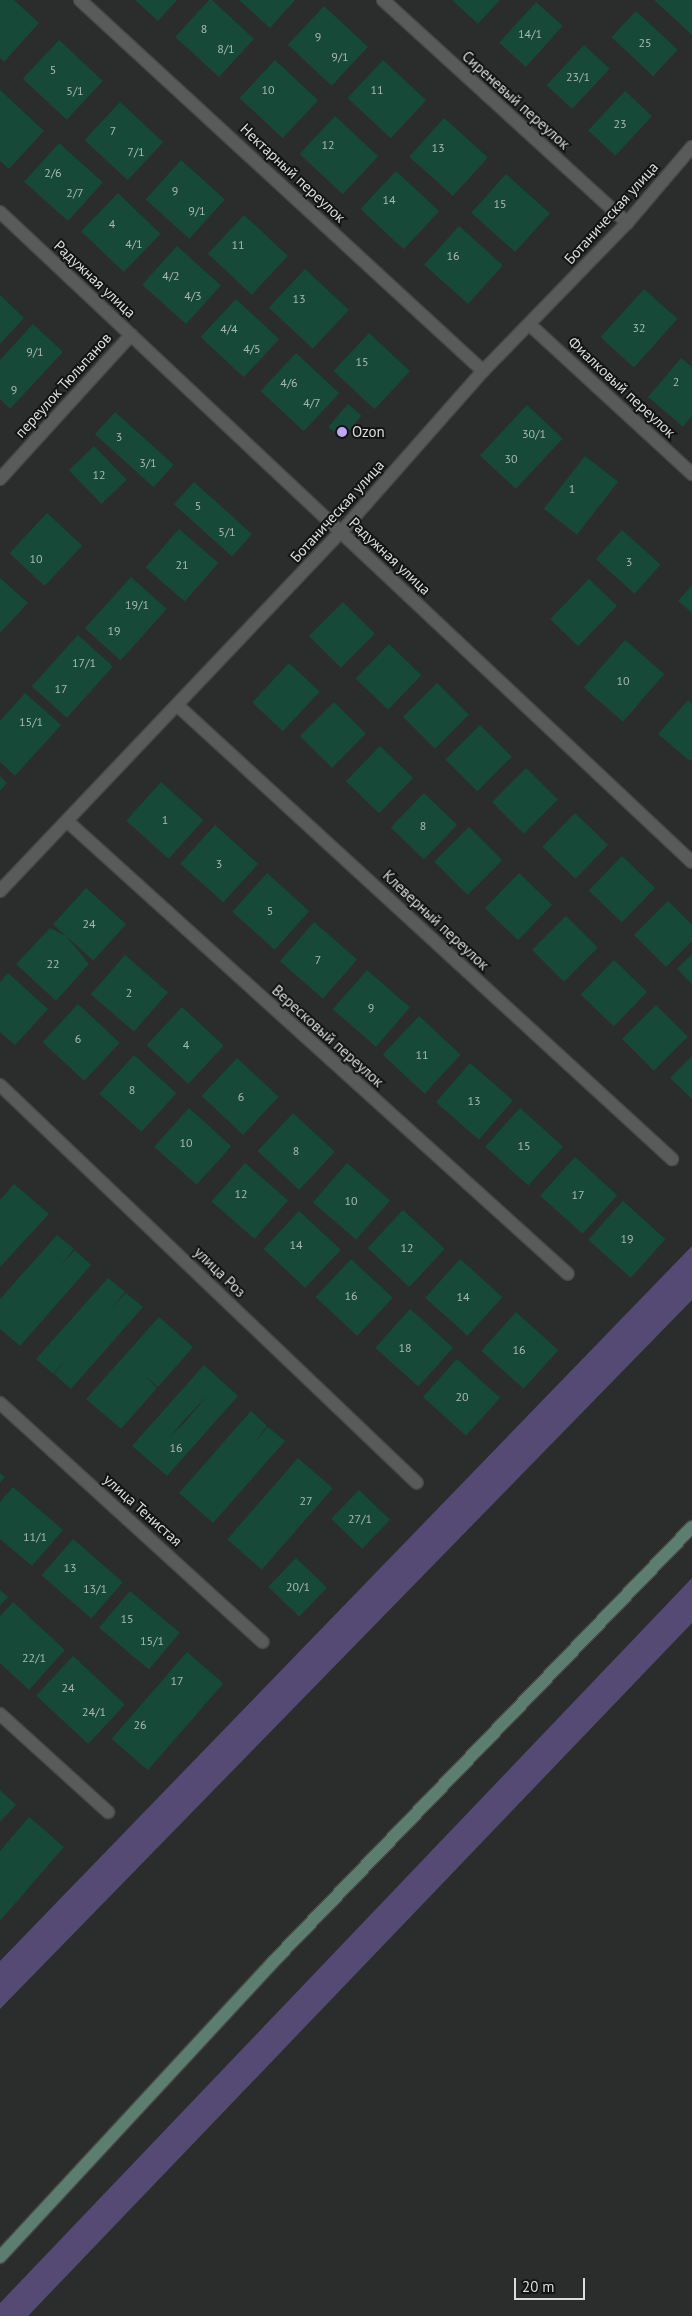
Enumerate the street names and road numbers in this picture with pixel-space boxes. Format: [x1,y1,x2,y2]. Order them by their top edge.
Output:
street label: Сиреневый переулок [459,47,573,153]
street label: Нектарный переулок [237,120,349,226]
street label: Ботаническая улица [560,158,662,268]
street label: Радужная улица [50,237,140,321]
street label: переулок Тюльпанов [11,329,115,441]
street label: Фиалковый переулок [565,333,679,441]
street label: Ботаническая улица [286,456,388,566]
street label: Радужная улица [345,514,435,598]
street label: Клеверный переулок [379,866,493,974]
street label: Вересковый переулок [268,981,388,1091]
street label: улица Роз [190,1243,250,1301]
street label: улица Тенистая [100,1470,186,1550]

